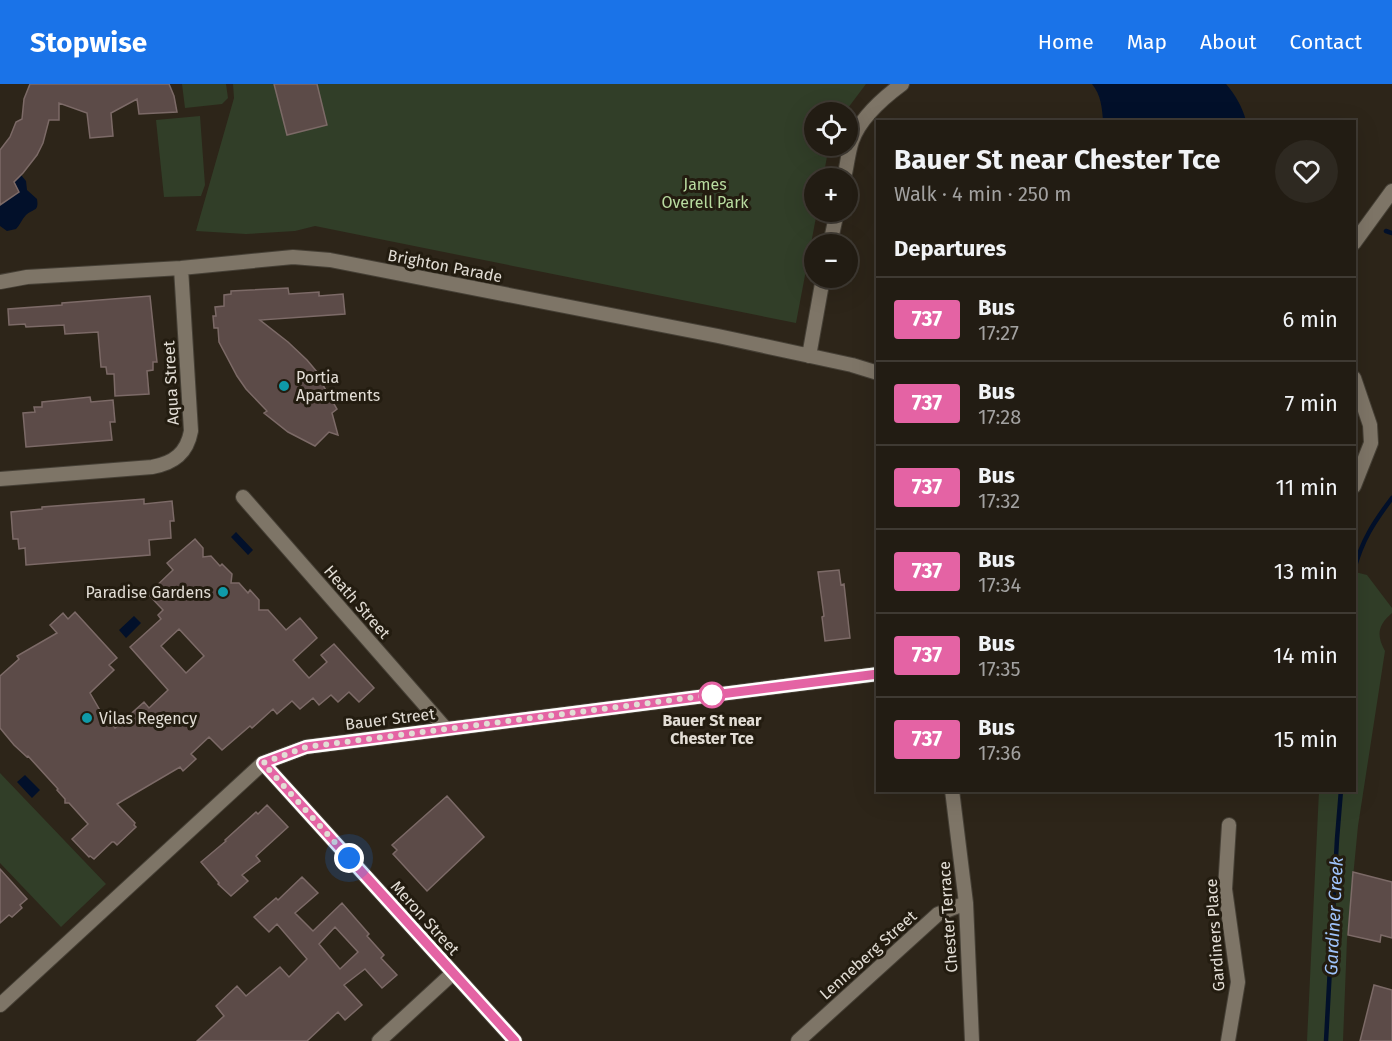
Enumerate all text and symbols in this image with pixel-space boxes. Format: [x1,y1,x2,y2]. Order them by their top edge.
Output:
text: Stopwise [30,26,147,59]
text: Home [1038,29,1094,55]
text: Map [1127,29,1167,55]
text: About [1200,29,1257,55]
text: Contact [1290,29,1362,55]
map controls [804,102,858,288]
button: locate [804,102,858,156]
button: heart [1275,140,1338,203]
text: Bauer St near Chester Tce [894,143,1220,176]
button: + [804,168,858,222]
park label: James Overell Park [661,175,749,212]
text: Walk · 4 min · 250 m [894,182,1071,206]
button: − [804,234,858,288]
text: Departures [894,235,1006,262]
street label: Brighton Parade [386,246,504,286]
text: Bus [978,294,1015,321]
text: 737 [912,306,942,332]
text: 6 min [1282,306,1338,333]
text: 17:27 [978,321,1019,345]
street label: Aqua Street [159,340,183,426]
place label: Portia Apartments [296,368,380,405]
text: Bus [978,378,1015,405]
marker: Portia Apartments [277,379,291,393]
text: 737 [912,390,942,416]
text: 7 min [1284,390,1338,417]
text: 17:28 [978,405,1021,429]
text: Bus [978,462,1015,489]
text: 737 [912,474,942,500]
text: 11 min [1275,474,1338,501]
text: 17:32 [978,489,1020,513]
text: Bus [978,546,1015,573]
text: 737 [912,558,942,584]
text: 13 min [1274,558,1338,585]
street label: Heath Street [320,561,394,643]
text: 17:34 [978,573,1021,597]
place label: Paradise Gardens [85,583,211,602]
marker: Paradise Gardens [216,585,230,599]
text: Bus [978,630,1015,657]
text: 737 [912,642,942,668]
text: 14 min [1273,642,1338,669]
text: 17:35 [978,657,1021,681]
marker: Bauer St near Chester Tce [699,682,725,708]
street label: Bauer Street [344,704,436,734]
place label: Vilas Regency [99,709,197,728]
marker: Vilas Regency [80,711,94,725]
place label: Bauer St near Chester Tce [662,711,762,748]
text: Bus [978,714,1015,741]
text: 737 [912,726,942,752]
text: 15 min [1274,726,1338,753]
text: 17:36 [978,741,1021,765]
your location [334,843,364,873]
water label: Gardiner Creek [1320,856,1348,976]
street label: Chester Terrace [935,861,961,973]
street label: Meron Street [387,877,463,959]
street label: Gardiners Place [1202,878,1228,992]
street label: Lenneberg Street [816,906,921,1004]

